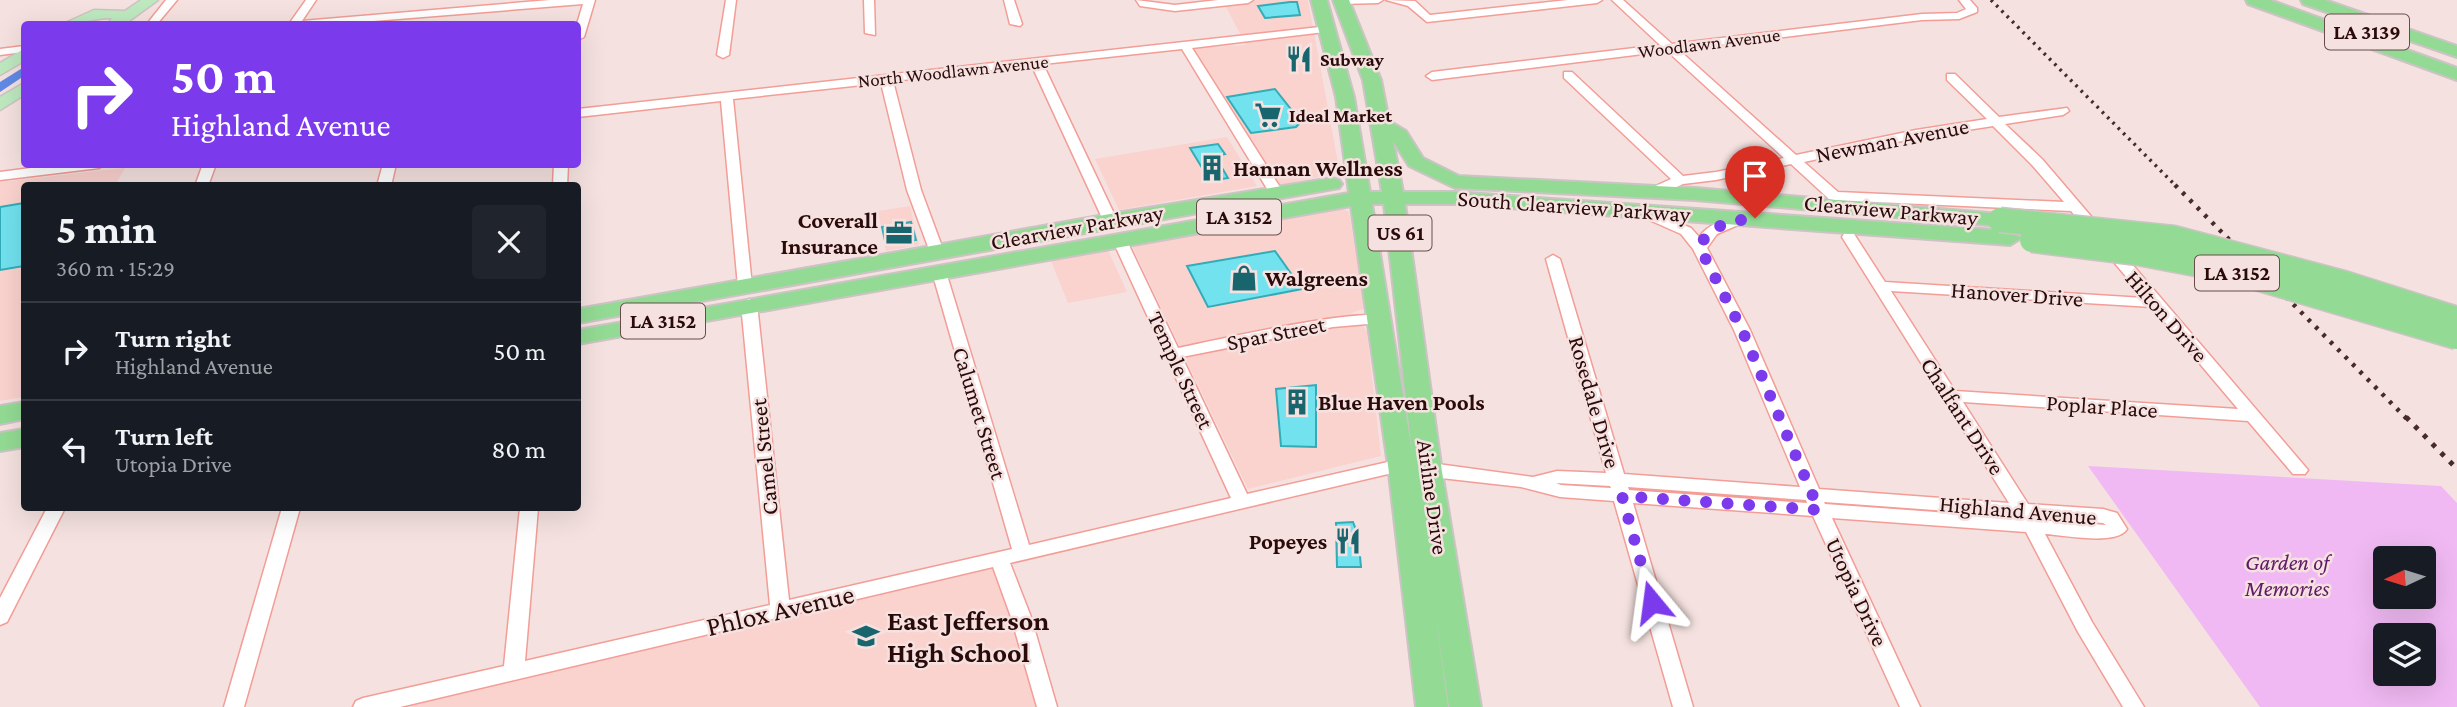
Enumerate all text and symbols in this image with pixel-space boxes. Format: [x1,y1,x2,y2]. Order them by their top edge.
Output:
road number: LA 3139 [2325,14,2409,50]
street label: Woodlawn Avenue [1637,24,1781,62]
restaurant icon: Subway [1284,44,1314,74]
icon: right [56,49,147,140]
text: 50 m [171,49,276,104]
place label: Subway [1320,49,1385,70]
street label: North Woodlawn Avenue [857,51,1049,91]
supermarket icon: Ideal Market [1253,100,1283,130]
place label: Ideal Market [1289,105,1392,126]
text: Highland Avenue [171,107,391,143]
street label: Newman Avenue [1813,112,1971,168]
pin [1725,146,1785,218]
building icon: Hannan Wellness [1197,153,1227,183]
place label: Hannan Wellness [1233,155,1403,181]
icon: arrive [1736,157,1774,195]
street label: South Clearview Parkway [1457,185,1692,227]
street label: Clearview Parkway [1803,189,1980,231]
street label: Clearview Parkway [989,199,1166,255]
road number: LA 3152 [1197,200,1281,234]
text: 5 min [56,205,157,252]
button: close [472,205,546,279]
place label: Coverall Insurance [781,207,878,259]
road number: US 61 [1368,216,1432,250]
office icon: Coverall Insurance [884,218,914,248]
text: 360 m · 15:29 [56,255,175,281]
road number: LA 3152 [2195,256,2279,290]
shop icon: Walgreens [1229,263,1259,293]
place label: Walgreens [1264,265,1368,291]
street label: Hilton Drive [2120,265,2214,367]
street label: Hanover Drive [1950,276,2084,312]
road number: LA 3152 [621,304,705,338]
street label: Temple Street [1142,307,1220,433]
street label: Spar Street [1225,311,1328,355]
text: Turn right [115,324,231,353]
icon: right [56,332,94,370]
street label: Rosedale Drive [1564,333,1626,471]
text: 50 m [493,337,546,366]
street label: Calumet Street [948,344,1013,483]
text: Highland Avenue [115,353,273,379]
street label: Chalfant Drive [1916,353,2010,479]
building icon: Blue Haven Pools [1282,387,1312,417]
place label: Blue Haven Pools [1318,389,1485,415]
street label: Poplar Place [2045,389,2159,423]
street label: Camel Street [745,397,783,517]
text: Turn left [115,422,213,451]
icon: left [56,430,94,468]
text: 80 m [492,435,546,464]
street label: Airline Drive [1412,438,1454,556]
text: Utopia Drive [115,451,232,477]
street label: Highland Avenue [1938,490,2098,530]
restaurant icon: Popeyes [1333,526,1363,556]
place label: Popeyes [1249,528,1327,554]
street label: Utopia Drive [1821,534,1893,650]
north arrow [2373,546,2436,609]
map controls [2373,546,2436,686]
park label: Garden of Memories [2244,549,2332,601]
position arrow [1615,565,1689,639]
street label: Phlox Avenue [703,578,857,642]
place label: East Jefferson High School [887,605,1049,668]
school or university icon: East Jefferson High School [851,621,881,651]
button: layers [2373,623,2436,686]

